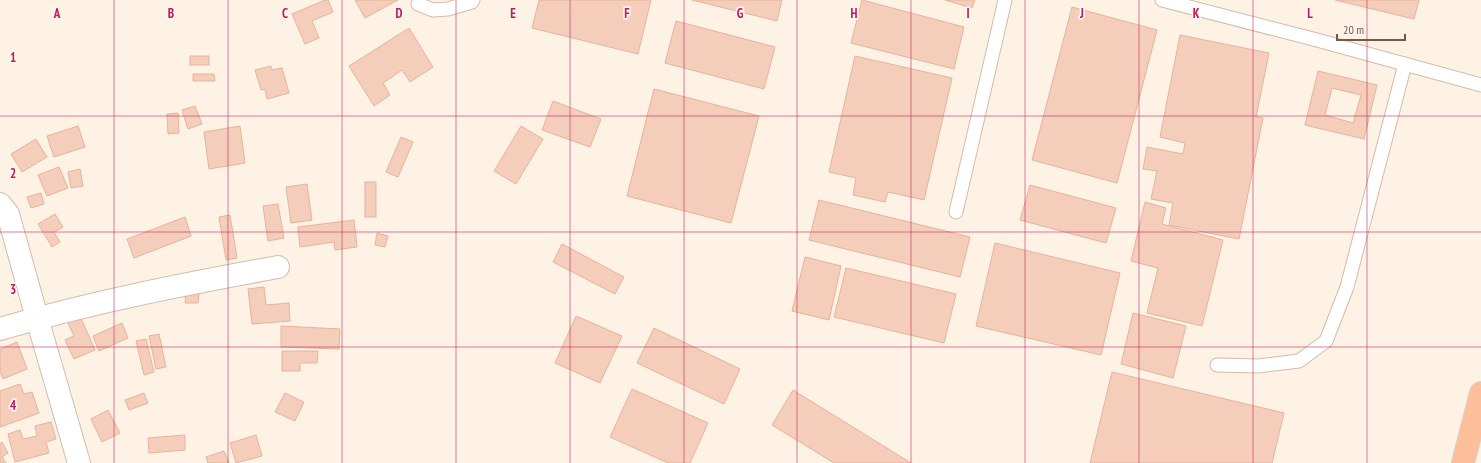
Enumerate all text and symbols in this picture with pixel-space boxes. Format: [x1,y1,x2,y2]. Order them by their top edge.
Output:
text: A [53,5,61,22]
text: B [168,5,174,22]
text: C [282,5,288,22]
text: D [396,5,403,22]
text: E [510,5,516,22]
text: F [624,5,630,22]
text: G [737,5,744,22]
text: H [851,5,858,22]
text: I [966,5,970,22]
text: J [1079,5,1084,22]
text: K [1193,5,1200,22]
text: L [1307,5,1313,22]
scale bar [1337,16,1405,42]
text: 20 m [1343,22,1364,37]
text: 1 [10,49,16,66]
text: 2 [10,165,16,182]
text: 3 [10,281,16,298]
text: 4 [10,397,17,414]

